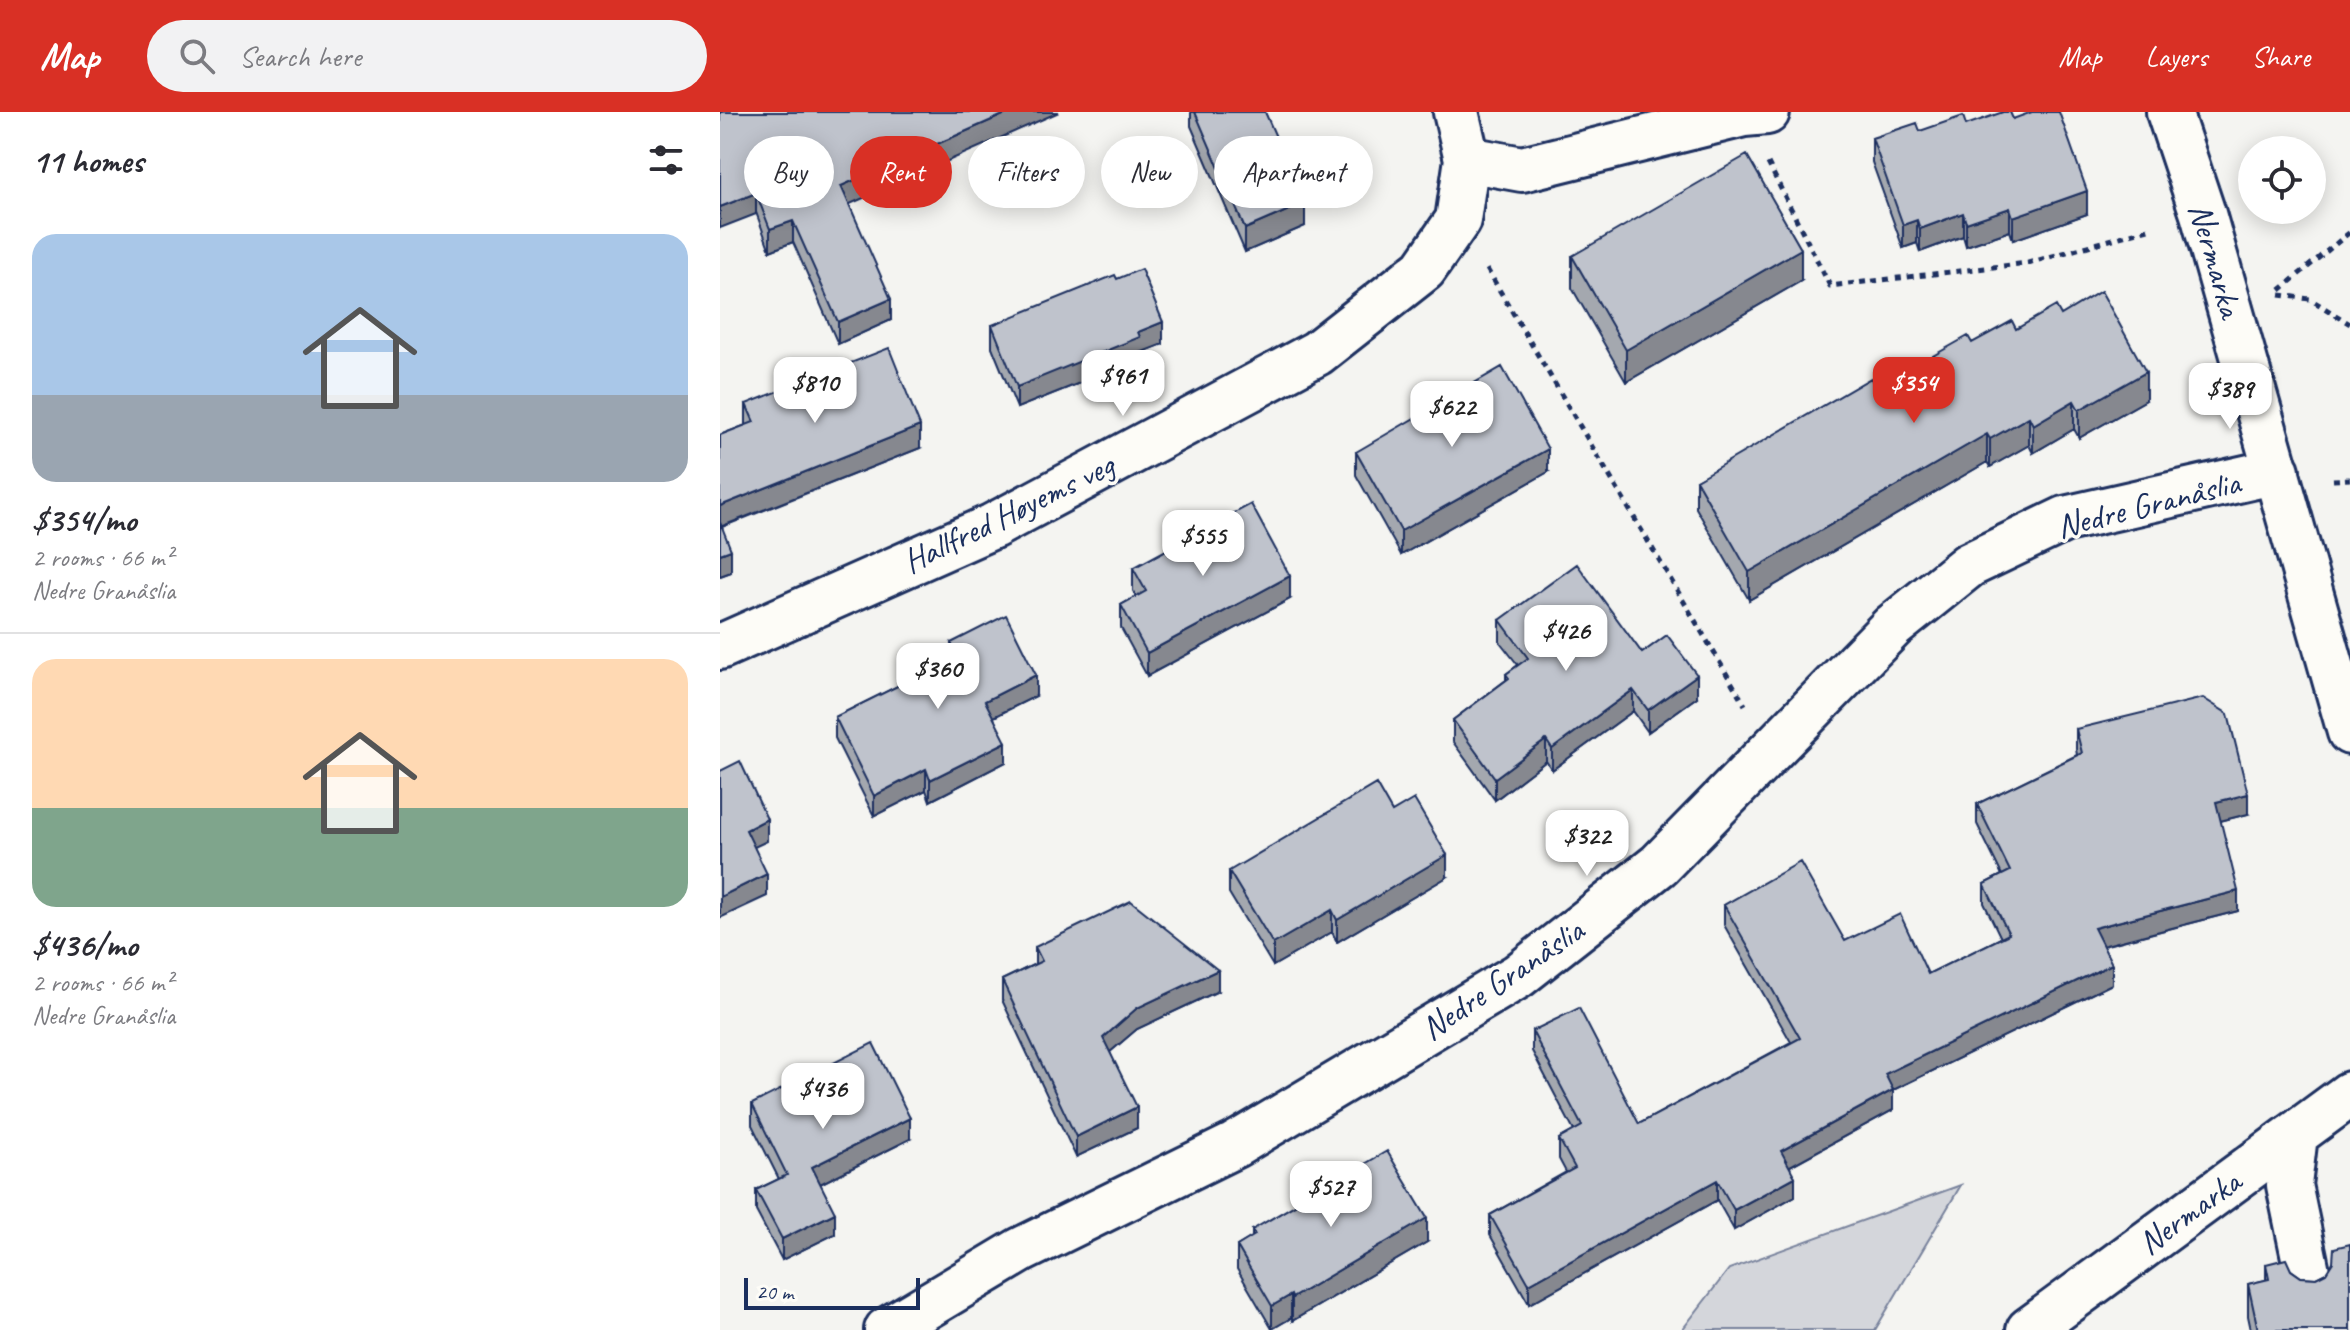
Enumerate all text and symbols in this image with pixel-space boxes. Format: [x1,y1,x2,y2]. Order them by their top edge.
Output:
search box [147,20,707,92]
text: Map [40,33,99,80]
icon: search [175,34,219,78]
text: Search here [239,37,361,75]
text: Map [2059,39,2102,74]
text: Layers [2146,39,2207,74]
text: Share [2251,39,2310,74]
chip: Buy [744,136,834,208]
chip: Rent [850,136,952,208]
chip: Filters [968,136,1085,208]
chip: New [1101,136,1198,208]
chip: Apartment [1214,136,1373,208]
map controls [2238,136,2326,224]
button: locate [2238,136,2326,224]
icon: filters [644,138,688,182]
text: 11 homes [32,139,143,182]
street label: Nermarka [2179,198,2254,325]
icon: home [288,286,432,430]
pin: $961 [1076,350,1170,418]
pin: $810 [768,357,862,425]
pin: $354 [1867,357,1961,425]
text: $961 [1099,359,1147,392]
pin: $389 [2183,363,2277,431]
text: $810 [792,366,838,399]
text: $354 [1891,366,1937,399]
text: $389 [2207,372,2253,405]
pin: $622 [1405,381,1499,449]
text: $622 [1428,390,1476,423]
street label: Hallfred Høyems veg [895,442,1123,583]
street label: Nedre Granåslia [2052,460,2246,548]
text: $354/mo [32,498,136,541]
pin: $555 [1156,510,1250,578]
text: $555 [1180,519,1226,552]
text: 2 rooms · 66 m² [32,541,173,574]
text: Nedre Granåslia [32,574,175,607]
pin: $426 [1519,605,1613,673]
text: $426 [1542,614,1590,647]
pin: $360 [891,643,985,711]
text: $360 [914,652,962,685]
icon: home [288,711,432,855]
pin: $322 [1540,810,1634,878]
text: $322 [1564,819,1610,852]
street label: Nedre Granåslia [1412,908,1594,1049]
text: $436/mo [32,923,137,966]
text: 2 rooms · 66 m² [32,966,173,999]
text: Nedre Granåslia [32,999,175,1032]
pin: $436 [776,1063,870,1131]
text: $436 [799,1072,847,1105]
street label: Nermarka [2129,1158,2251,1264]
pin: $527 [1284,1161,1378,1229]
text: $527 [1308,1170,1354,1203]
scale bar [744,1274,920,1310]
text: 20 m [756,1278,793,1306]

